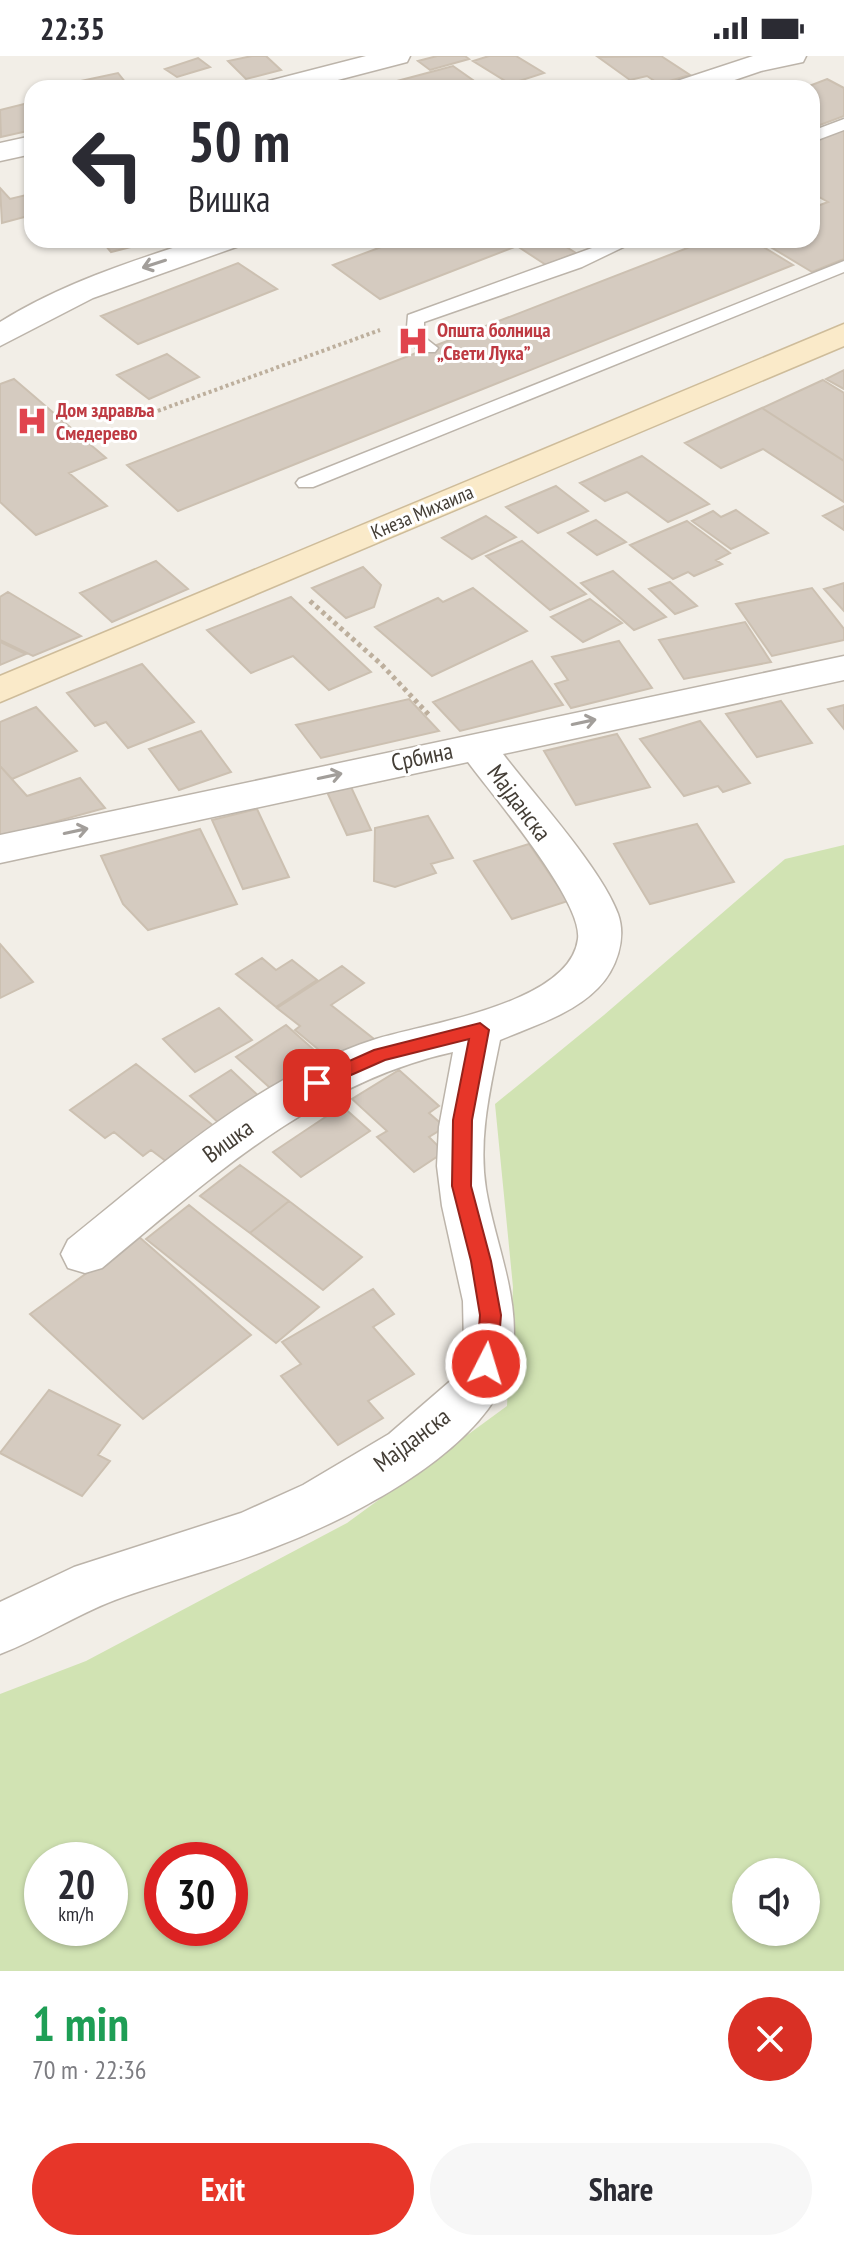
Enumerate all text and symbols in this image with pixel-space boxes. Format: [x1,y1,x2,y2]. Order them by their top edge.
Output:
text: 22:35 [40,9,105,48]
text: 50 m [188,105,290,177]
icon: left [56,112,160,216]
text: Вишка [188,175,270,222]
one-way arrow [142,258,167,272]
place label: Општа болница „Свети Лука” [437,317,551,366]
hospital icon: Општа болница „Свети Лука” [396,324,430,358]
place label: Дом здравља Смедерево [56,397,155,446]
hospital icon: Дом здравља Смедерево [15,404,49,438]
street label: Кнеза Михаила [367,479,477,545]
one-way arrow [571,714,597,729]
street label: Србина [388,735,456,778]
street label: Мајданска [481,758,558,847]
one-way arrow [317,768,342,783]
one-way arrow [63,823,88,838]
pin [283,1049,351,1117]
icon: arrive [295,1061,339,1105]
street label: Вишка [196,1112,259,1169]
position arrow [444,1322,528,1406]
street label: Мајданска [367,1401,456,1478]
speed limit sign: 30 [144,1842,248,1946]
text: 20 [57,1858,95,1910]
map controls [732,1858,820,1946]
button: sound [732,1858,820,1946]
text: km/h [58,1901,94,1927]
text: 1 min [32,1992,129,2054]
button: close [728,1997,812,2081]
text: 70 m · 22:36 [32,2053,147,2086]
button: Exit [32,2143,414,2235]
button: Share [430,2143,812,2235]

